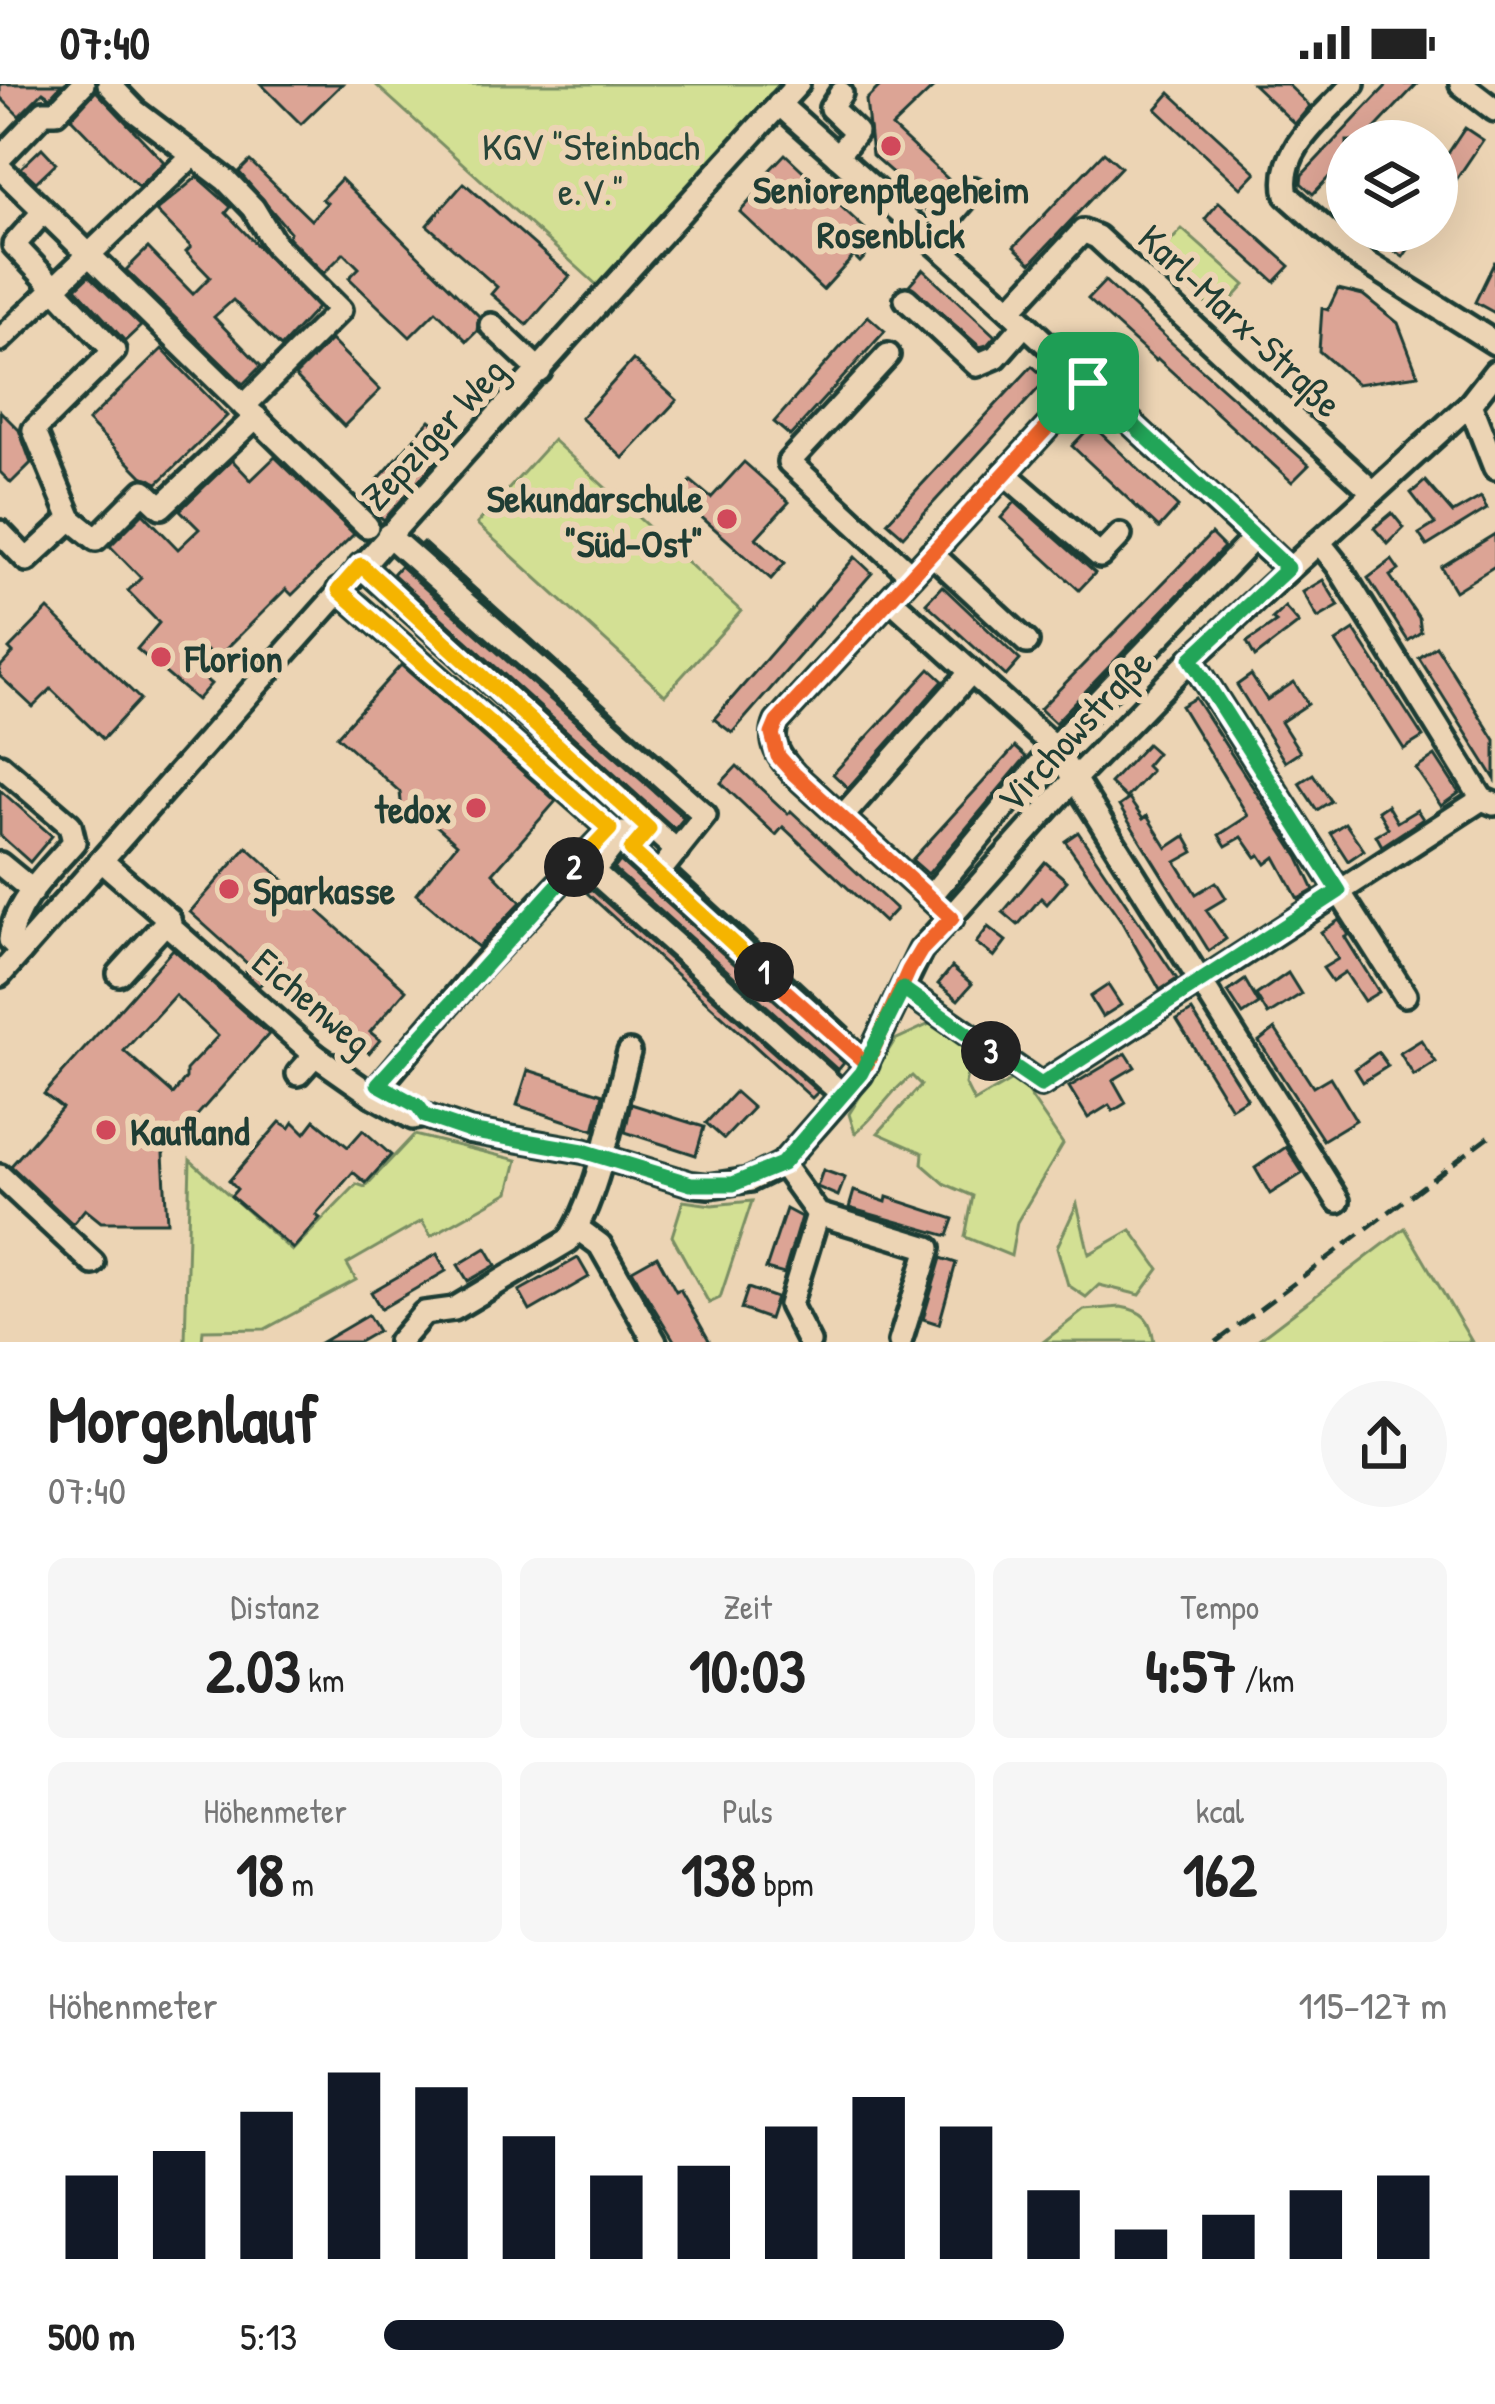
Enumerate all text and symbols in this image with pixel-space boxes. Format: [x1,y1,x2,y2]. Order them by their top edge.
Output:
text: 07:40 [60,12,150,73]
park label: KGV "Steinbach e.V." [482,119,700,217]
map controls [1326,120,1458,252]
button: layers [1326,120,1458,252]
marker: Seniorenpflegeheim Rosenblick [878,133,904,159]
place label: Seniorenpflegeheim Rosenblick [753,162,1029,260]
street label: Karl-Marx-Straße [1127,212,1355,428]
pin [1037,332,1139,434]
street label: Zepziger Weg [348,345,518,521]
icon: arrive [1055,350,1121,416]
place label: Sekundarschule "Süd-Ost" [487,471,703,569]
marker: Sekundarschule "Süd-Ost" [714,506,740,532]
place label: Florion [184,631,283,684]
street label: Virchowstraße [984,637,1164,823]
marker: Florion [148,644,174,670]
place label: tedox [374,782,452,835]
marker: tedox [463,795,489,821]
pin: 2 [544,837,604,897]
text: 2 [566,845,582,889]
place label: Sparkasse [253,863,395,917]
marker: Sparkasse [216,876,242,902]
street label: Eichenweg [242,935,384,1067]
pin: 1 [734,942,794,1002]
text: 1 [758,950,770,994]
pin: 3 [961,1021,1021,1081]
text: 3 [984,1029,998,1073]
place label: Kaufland [130,1104,250,1157]
marker: Kaufland [93,1117,119,1143]
text: Morgenlauf [48,1373,318,1463]
button: share [1321,1381,1447,1507]
text: 07:40 [48,1463,126,1516]
text: Distanz [231,1585,320,1629]
text: Zeit [723,1585,772,1629]
text: Tempo [1181,1585,1259,1629]
text: 2.03 [206,1629,301,1711]
text: 10:03 [689,1629,806,1711]
text: 4:57 [1145,1629,1237,1711]
text: km [301,1658,344,1702]
text: /km [1237,1658,1294,1702]
text: Höhenmeter [203,1789,347,1833]
text: Puls [722,1789,773,1833]
text: kcal [1196,1789,1244,1833]
text: 18 [236,1833,284,1915]
text: 138 [681,1833,756,1915]
text: 162 [1183,1833,1257,1915]
text: m [284,1862,314,1906]
text: bpm [756,1862,814,1906]
text: Höhenmeter [48,1978,218,2031]
text: 115–127 m [1299,1978,1447,2031]
text: 500 m [48,2309,135,2362]
text: 5:13 [240,2309,297,2362]

